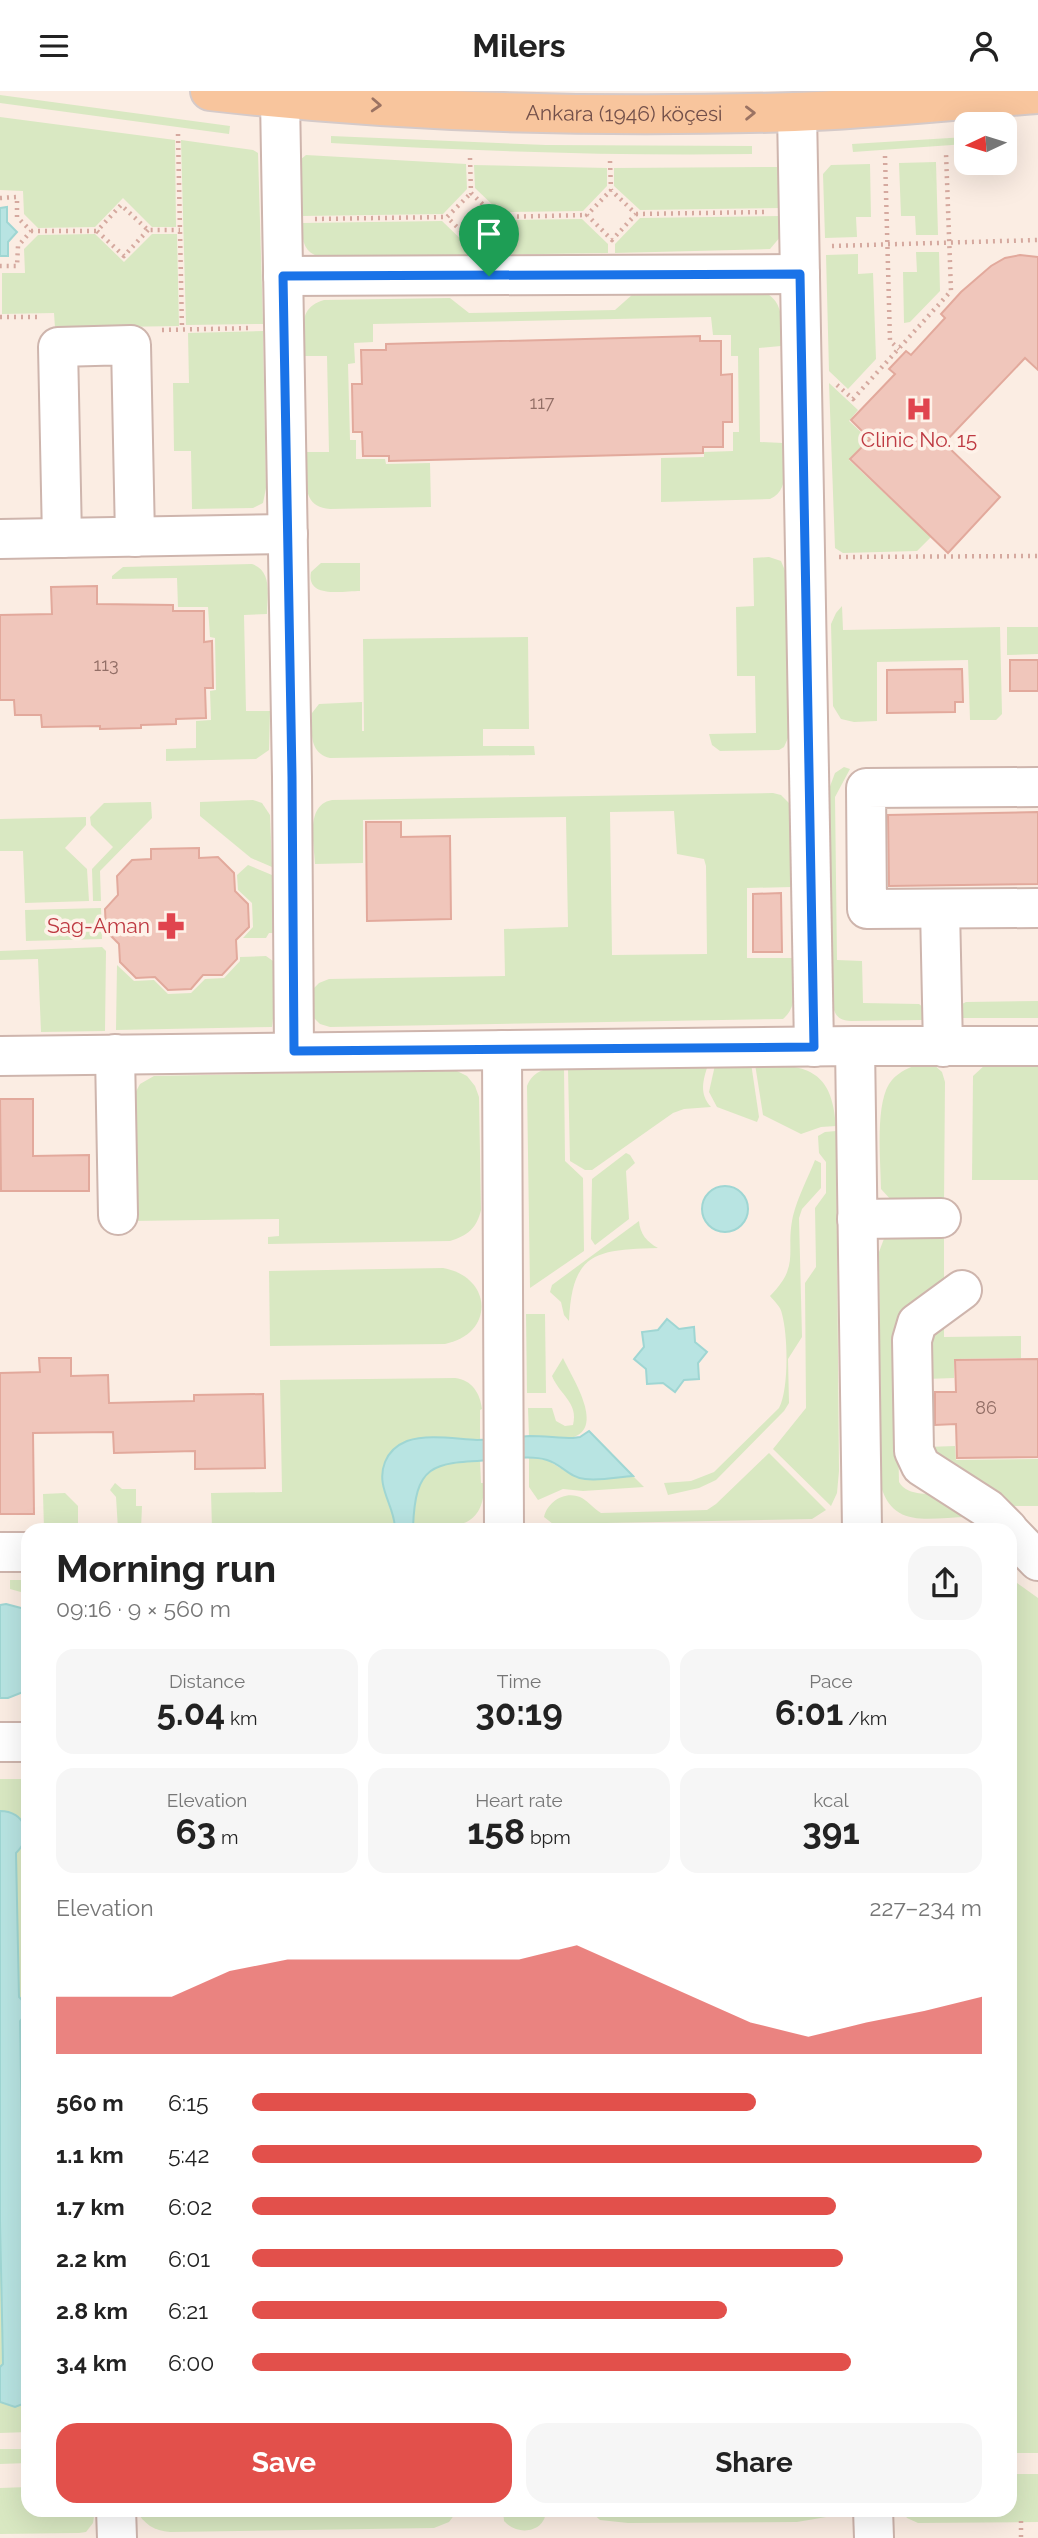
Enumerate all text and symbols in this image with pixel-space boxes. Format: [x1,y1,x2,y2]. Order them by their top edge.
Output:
icon: menu [35,27,73,65]
text: Milers [472,27,566,64]
icon: person [965,27,1003,65]
one-way arrow [371,97,382,112]
street label: Ankara (1946) köçesi [525,100,723,126]
one-way arrow [745,105,756,120]
north arrow [954,112,1017,175]
map controls [954,112,1017,175]
pin [459,204,519,276]
icon: arrive [470,215,508,253]
house number: 117 [530,392,555,413]
hospital icon: Clinic No. 15 [904,394,934,424]
place label: Clinic No. 15 [861,427,977,452]
house number: 113 [93,654,119,675]
pharmacy icon: Sag-Aman [156,911,186,941]
place label: Sag-Aman [47,913,150,938]
house number: 86 [975,1397,997,1418]
text: Morning run [56,1546,276,1591]
button: share [908,1546,982,1620]
text: 09:16 · 9 × 560 m [56,1595,231,1622]
text: Distance [169,1670,245,1692]
text: Time [497,1670,541,1692]
text: Pace [809,1670,853,1692]
text: 5.04 [156,1692,225,1733]
text: 30:19 [475,1692,563,1733]
text: 6:01 [775,1692,843,1733]
text: km [225,1707,258,1729]
text: /km [843,1707,887,1729]
text: Elevation [167,1789,247,1811]
text: Heart rate [475,1789,563,1811]
text: kcal [813,1789,849,1811]
text: 63 [176,1811,216,1852]
text: 158 [467,1811,525,1852]
text: 391 [802,1811,860,1852]
text: m [216,1826,238,1848]
text: bpm [525,1826,571,1848]
text: Elevation [56,1894,154,1921]
text: 227–234 m [870,1894,982,1921]
text: 560 m [56,2089,124,2116]
text: 6:15 [168,2089,209,2116]
text: 1.1 km [56,2141,124,2168]
text: 5:42 [168,2141,209,2168]
text: 1.7 km [56,2193,125,2220]
text: 6:02 [168,2193,212,2220]
text: 2.2 km [56,2245,127,2272]
text: 6:01 [168,2245,210,2272]
text: 2.8 km [56,2297,128,2324]
text: 6:21 [168,2297,208,2324]
text: 3.4 km [56,2349,127,2376]
text: 6:00 [168,2349,214,2376]
button: Save [56,2423,512,2503]
button: Share [526,2423,982,2503]

